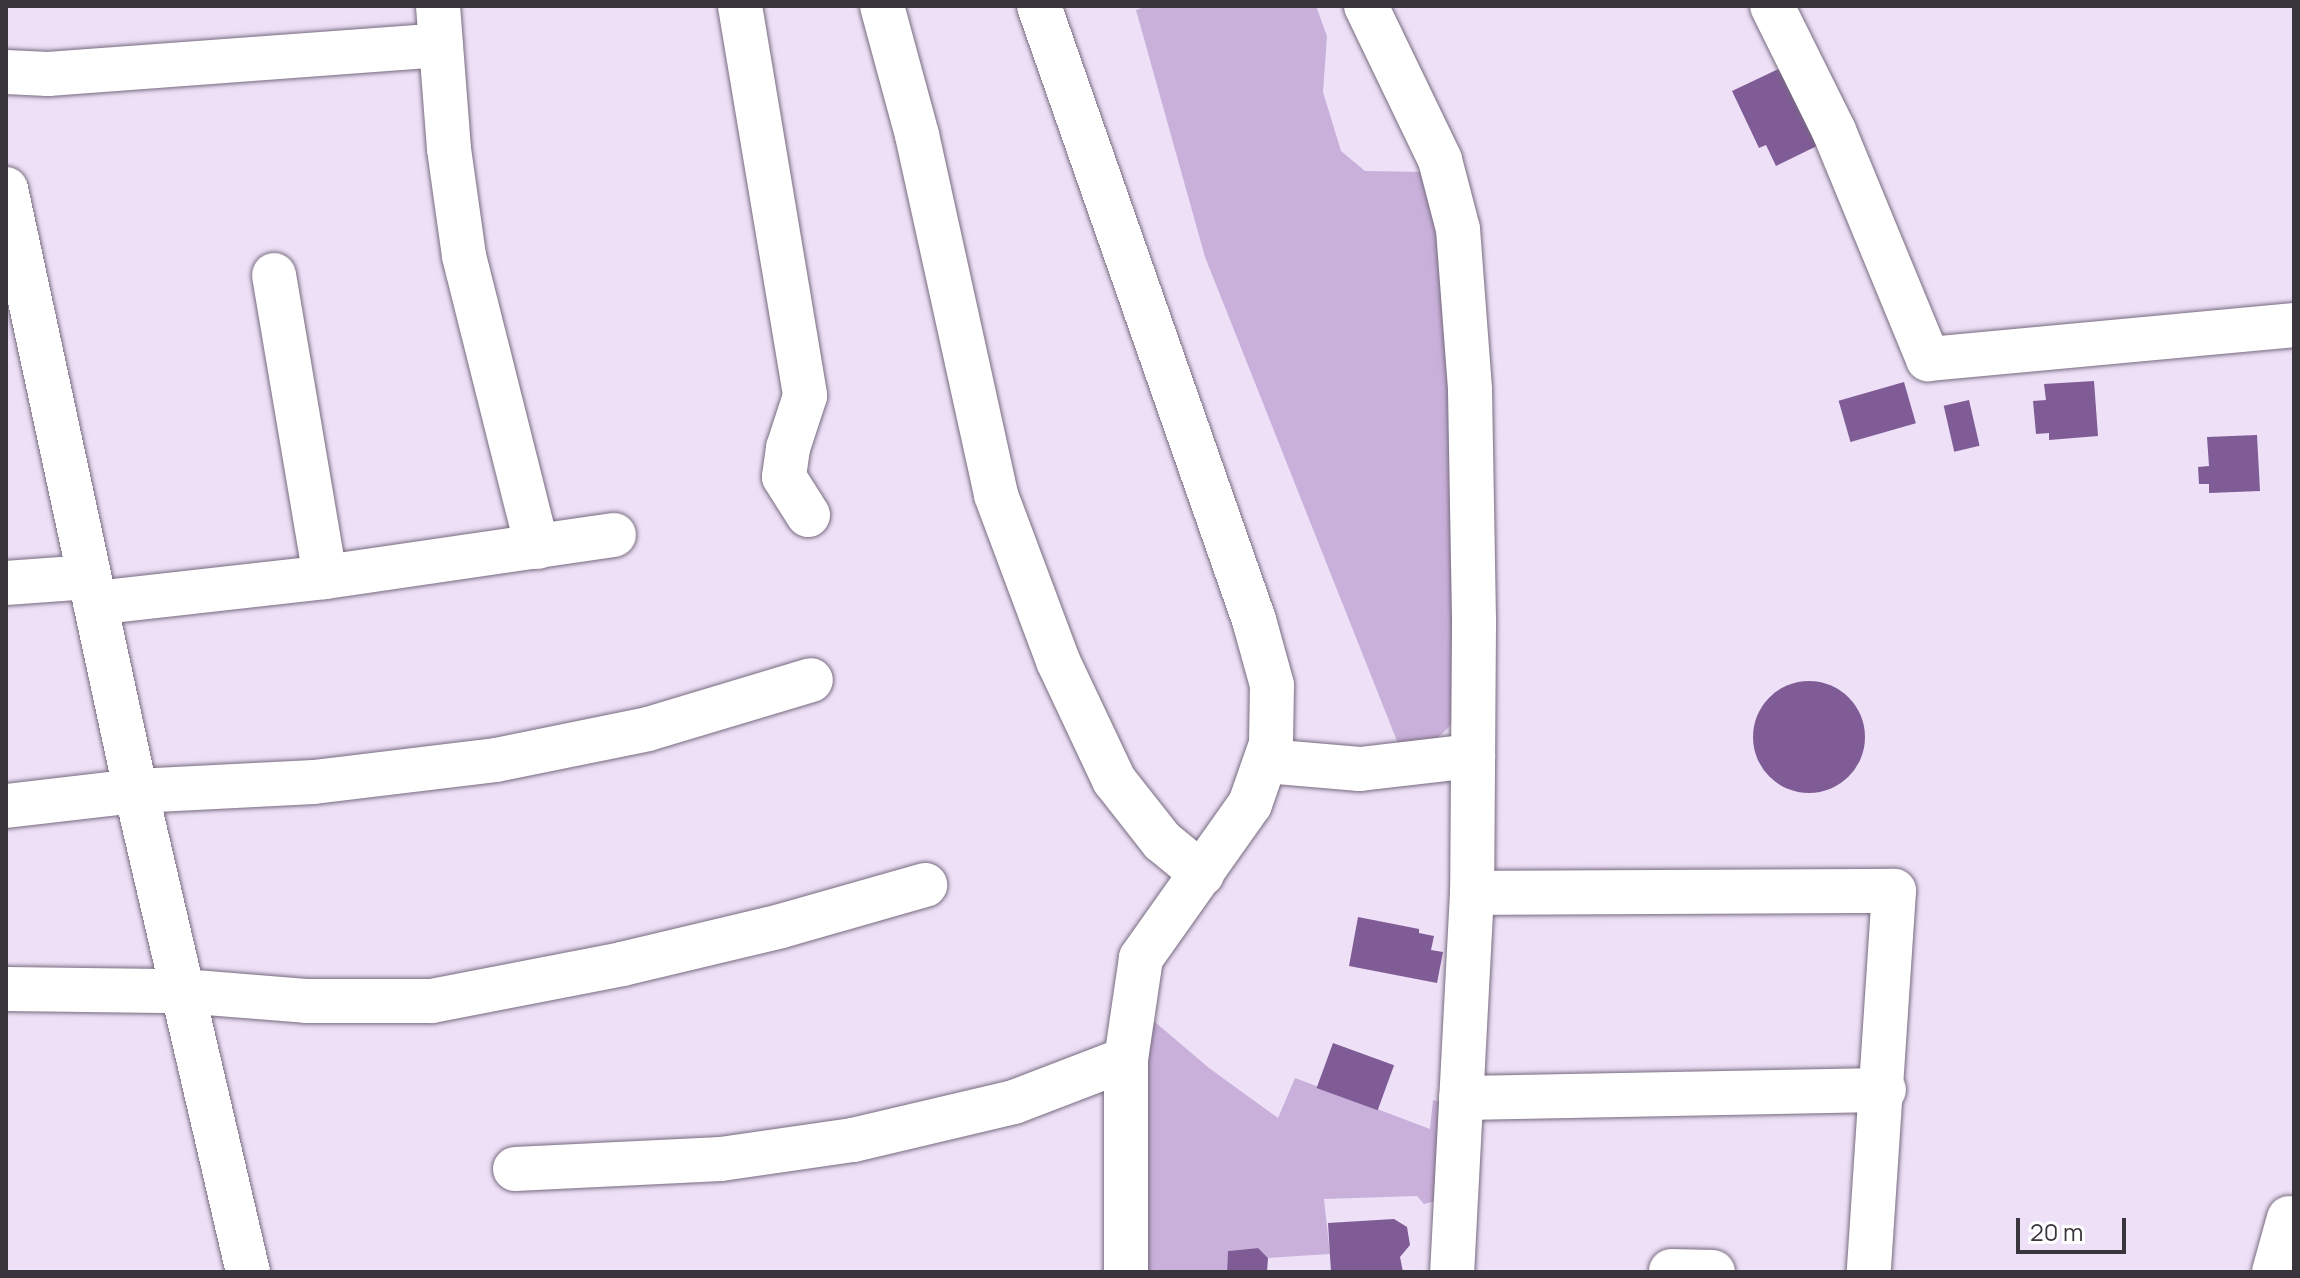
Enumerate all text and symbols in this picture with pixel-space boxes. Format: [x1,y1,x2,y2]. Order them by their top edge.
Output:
scale bar [2020,1202,2130,1252]
text: 20 m [2030,1215,2083,1248]

